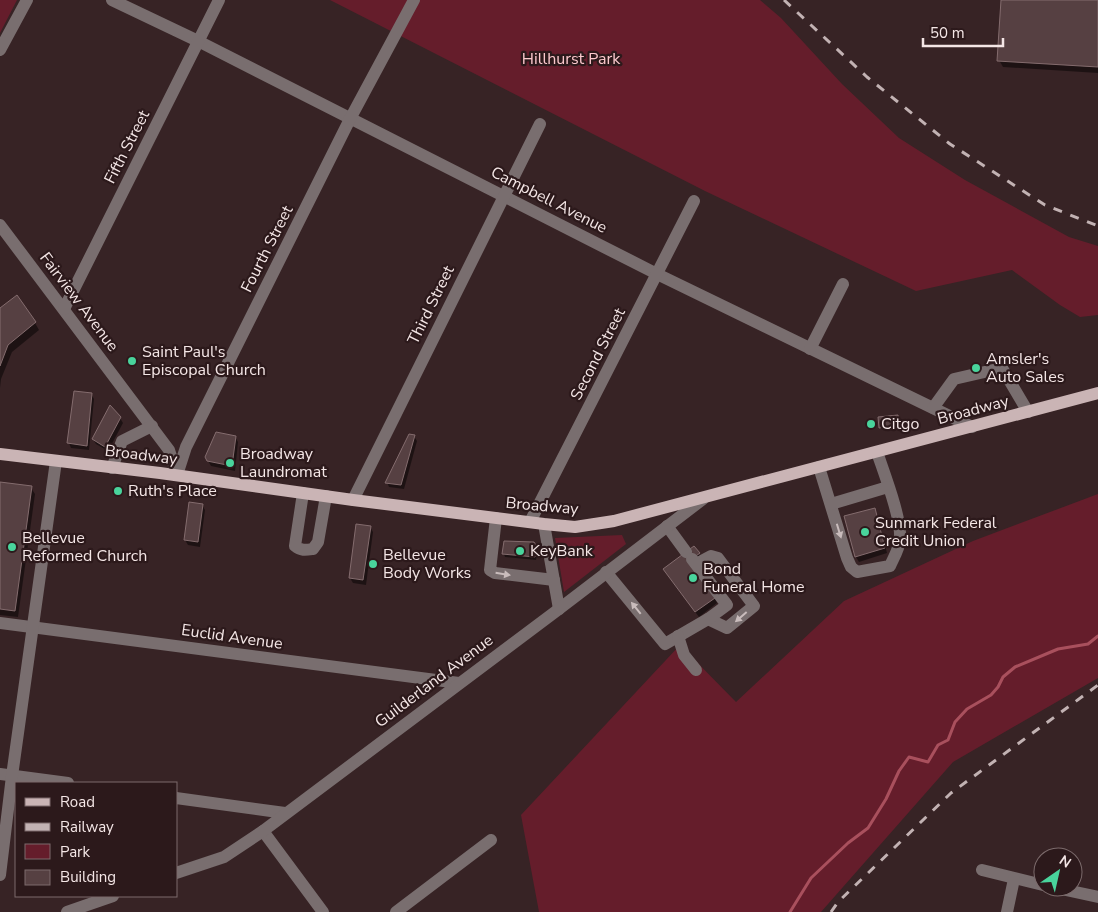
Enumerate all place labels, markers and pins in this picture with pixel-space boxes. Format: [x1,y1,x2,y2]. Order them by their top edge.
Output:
place label: Saint Paul's Episcopal Church [142,341,266,381]
place label: Amsler's Auto Sales [986,348,1064,388]
marker: Saint Paul's Episcopal Church [126,355,138,367]
marker: Amsler's Auto Sales [970,362,982,374]
place label: Citgo [881,413,919,435]
marker: Citgo [865,418,877,430]
place label: Broadway Laundromat [240,443,327,483]
marker: Broadway Laundromat [224,457,236,469]
place label: Ruth's Place [128,480,217,502]
marker: Ruth's Place [112,485,124,497]
place label: Sunmark Federal Credit Union [875,512,997,552]
marker: Sunmark Federal Credit Union [859,526,871,538]
place label: Bellevue Reformed Church [22,527,147,567]
place label: KeyBank [530,540,594,562]
marker: Bellevue Reformed Church [6,541,18,553]
place label: Bellevue Body Works [383,544,471,584]
marker: KeyBank [514,545,526,557]
marker: Bellevue Body Works [367,558,379,570]
place label: Bond Funeral Home [703,558,804,598]
marker: Bond Funeral Home [687,572,699,584]

